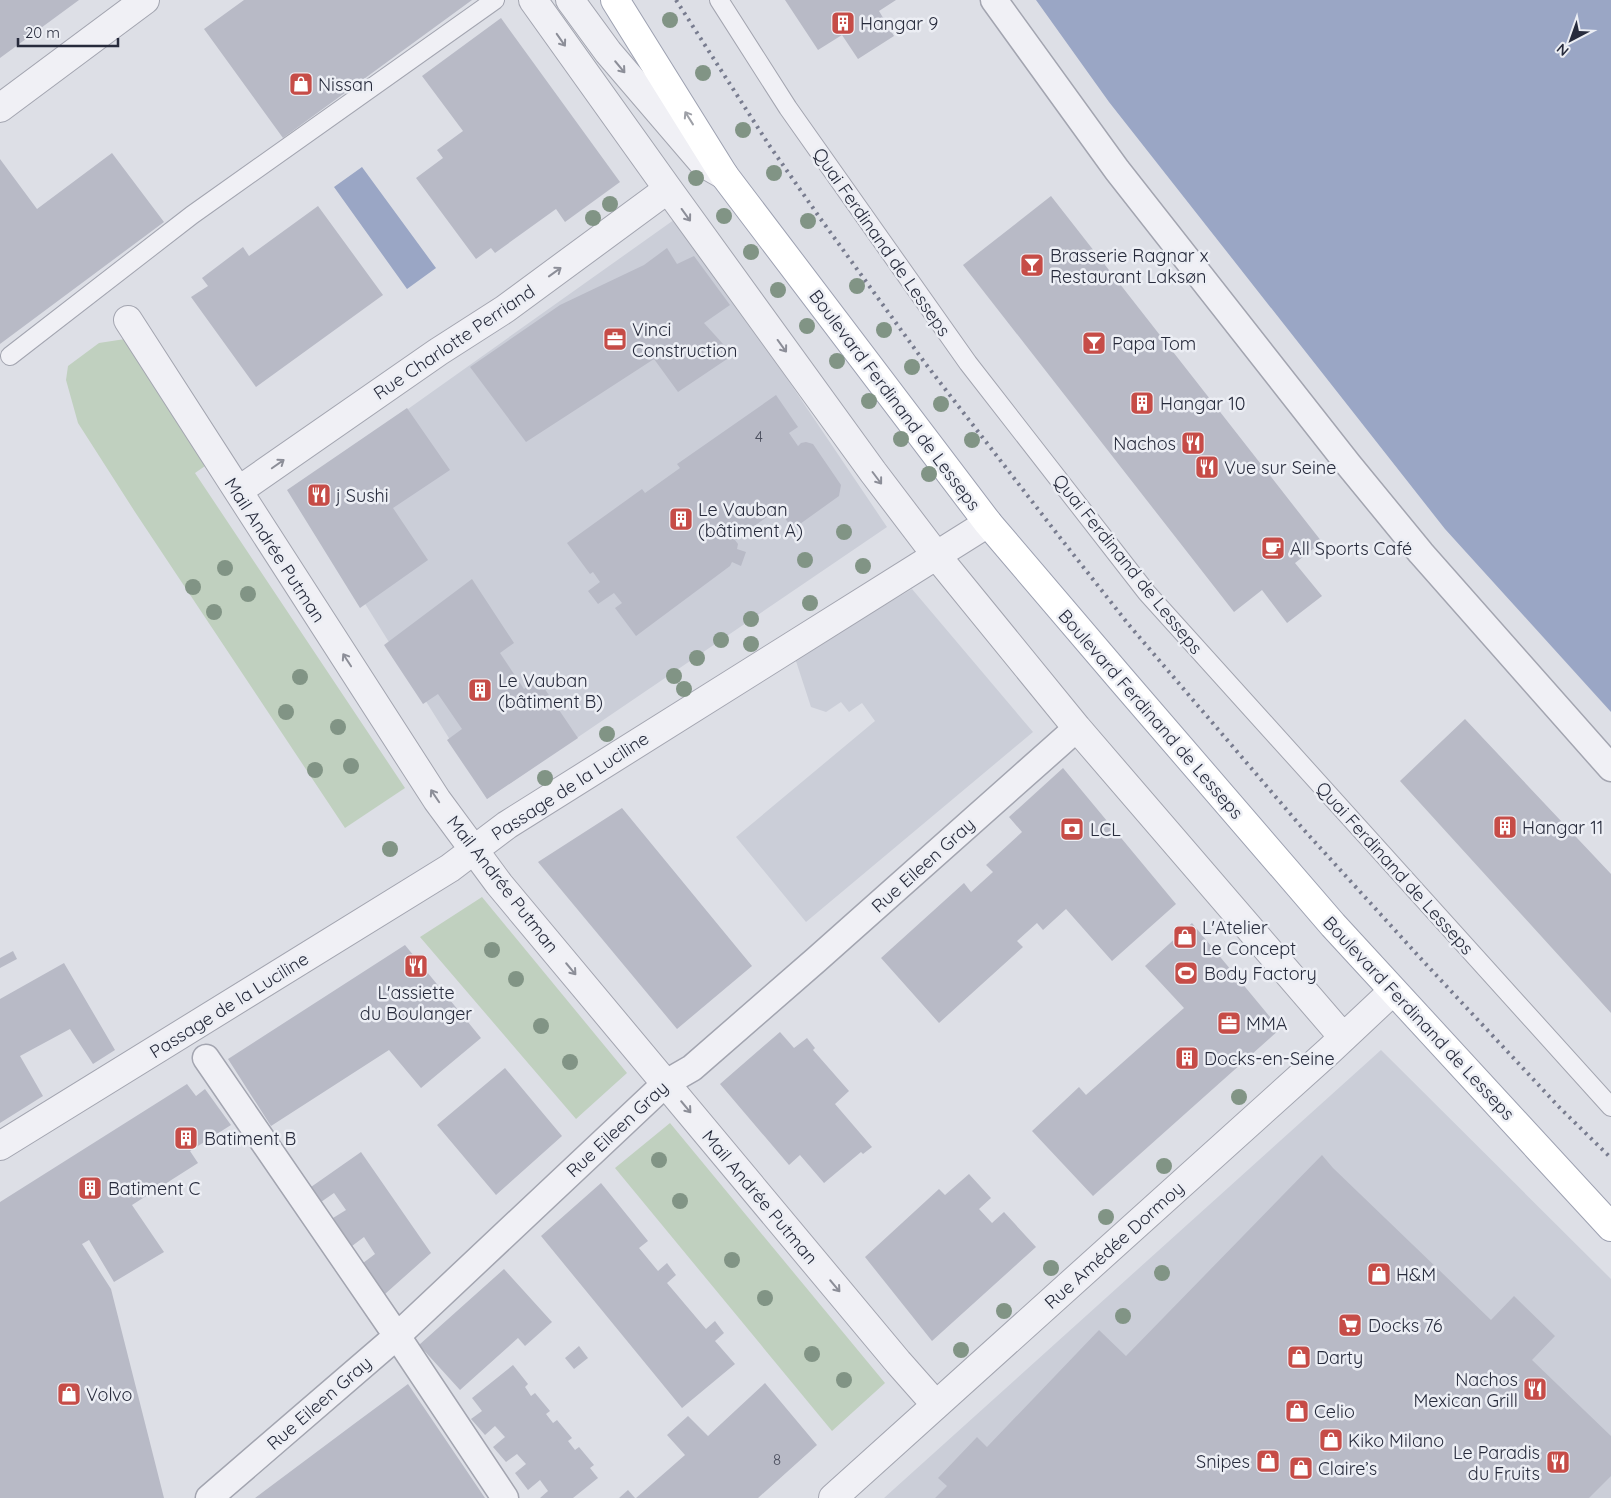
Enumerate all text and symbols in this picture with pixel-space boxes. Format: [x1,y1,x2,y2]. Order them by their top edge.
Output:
building icon: Hangar 9 [830,10,856,36]
place label: Hangar 9 [860,12,938,35]
scale bar [18,15,118,47]
north arrow [1546,15,1596,65]
text: 20 m [25,23,60,42]
one-way arrow [556,33,566,47]
text: N [1553,40,1572,60]
one-way arrow [615,60,626,73]
shop icon: Nissan [288,71,314,97]
place label: Nissan [318,73,373,96]
one-way arrow [684,112,694,126]
street label: Quai Ferdinand de Lesseps [808,143,956,341]
one-way arrow [681,207,691,221]
place label: Brasserie Ragnar x Restaurant Laksøn [1050,244,1209,288]
bar icon: Brasserie Ragnar x Restaurant Laksøn [1019,252,1045,278]
one-way arrow [548,266,561,277]
street label: Rue Charlotte Perriand [369,279,539,405]
street label: Boulevard Ferdinand de Lesseps [804,285,986,515]
place label: Vinci Construction [632,318,737,362]
office icon: Vinci Construction [602,326,628,352]
bar icon: Papa Tom [1081,330,1107,356]
place label: Papa Tom [1112,332,1196,355]
one-way arrow [776,339,787,352]
building icon: Hangar 10 [1129,390,1155,416]
place label: Hangar 10 [1160,392,1246,415]
house number: 4 [755,427,763,446]
restaurant icon: Nachos [1180,430,1206,456]
place label: Nachos [1113,432,1176,455]
restaurant icon: Vue sur Seine [1194,454,1220,480]
place label: Vue sur Seine [1224,456,1336,479]
one-way arrow [271,458,284,469]
street label: Quai Ferdinand de Lesseps [1048,469,1208,659]
one-way arrow [871,471,882,484]
street label: Mail Andrée Putman [220,473,330,627]
restaurant icon: j Sushi [306,482,332,508]
place label: j Sushi [335,484,389,507]
place label: Le Vauban (bâtiment A) [698,498,803,542]
building icon: Le Vauban (bâtiment A) [668,506,694,532]
cafe icon: All Sports Café [1260,535,1286,561]
place label: All Sports Café [1290,537,1412,560]
street label: Boulevard Ferdinand de Lesseps [1054,604,1248,824]
one-way arrow [341,653,351,667]
place label: Le Vauban (bâtiment B) [498,669,603,713]
building icon: Le Vauban (bâtiment B) [467,677,493,703]
street label: Passage de la Luciline [487,727,653,845]
street label: Quai Ferdinand de Lesseps [1311,777,1479,959]
one-way arrow [430,789,440,803]
street label: Mail Andrée Putman [442,811,564,957]
street label: Rue Eileen Gray [867,813,979,917]
building icon: Hangar 11 [1492,814,1518,840]
bank icon: LCL [1059,816,1085,842]
place label: Hangar 11 [1522,816,1604,839]
place label: LCL [1090,818,1121,841]
street label: Boulevard Ferdinand de Lesseps [1318,911,1520,1125]
place label: L'Atelier Le Concept [1202,916,1296,960]
shop icon: L'Atelier Le Concept [1172,924,1198,950]
street label: Passage de la Luciline [145,947,313,1063]
restaurant icon: L'assiette du Boulanger [403,953,429,979]
sports icon: Body Factory [1173,960,1199,986]
one-way arrow [565,962,576,975]
place label: Body Factory [1204,962,1317,985]
place label: L'assiette du Boulanger [360,981,472,1025]
office icon: MMA [1216,1010,1242,1036]
place label: MMA [1246,1012,1288,1035]
building icon: Docks-en-Seine [1174,1045,1200,1071]
place label: Docks-en-Seine [1204,1047,1335,1070]
street label: Rue Eileen Gray [561,1076,673,1182]
one-way arrow [680,1101,692,1114]
building icon: Batiment B [173,1125,199,1151]
street label: Mail Andrée Putman [697,1125,823,1269]
place label: Batiment B [204,1127,296,1150]
building icon: Batiment C [77,1175,103,1201]
street label: Rue Amédée Dormoy [1039,1176,1189,1314]
place label: Batiment C [108,1177,201,1200]
shop icon: H&M [1366,1261,1392,1287]
place label: H&M [1396,1263,1436,1286]
one-way arrow [829,1279,840,1292]
supermarket icon: Docks 76 [1337,1312,1363,1338]
place label: Docks 76 [1368,1314,1443,1337]
shop icon: Darty [1286,1344,1312,1370]
place label: Darty [1316,1346,1363,1369]
street label: Rue Eileen Gray [262,1351,376,1455]
place label: Nachos Mexican Grill [1413,1368,1518,1412]
restaurant icon: Nachos Mexican Grill [1522,1376,1548,1402]
shop icon: Volvo [56,1381,82,1407]
place label: Volvo [86,1383,132,1406]
shop icon: Celio [1284,1398,1310,1424]
place label: Celio [1314,1400,1355,1423]
shop icon: Kiko Milano [1318,1427,1344,1453]
place label: Kiko Milano [1348,1429,1444,1452]
place label: Le Paradis du Fruits [1453,1441,1540,1485]
shop icon: Snipes [1255,1448,1281,1474]
restaurant icon: Le Paradis du Fruits [1545,1449,1571,1475]
house number: 8 [773,1450,781,1469]
place label: Snipes [1196,1450,1250,1473]
shop icon: Claire’s [1288,1455,1314,1481]
place label: Claire’s [1318,1457,1377,1480]

